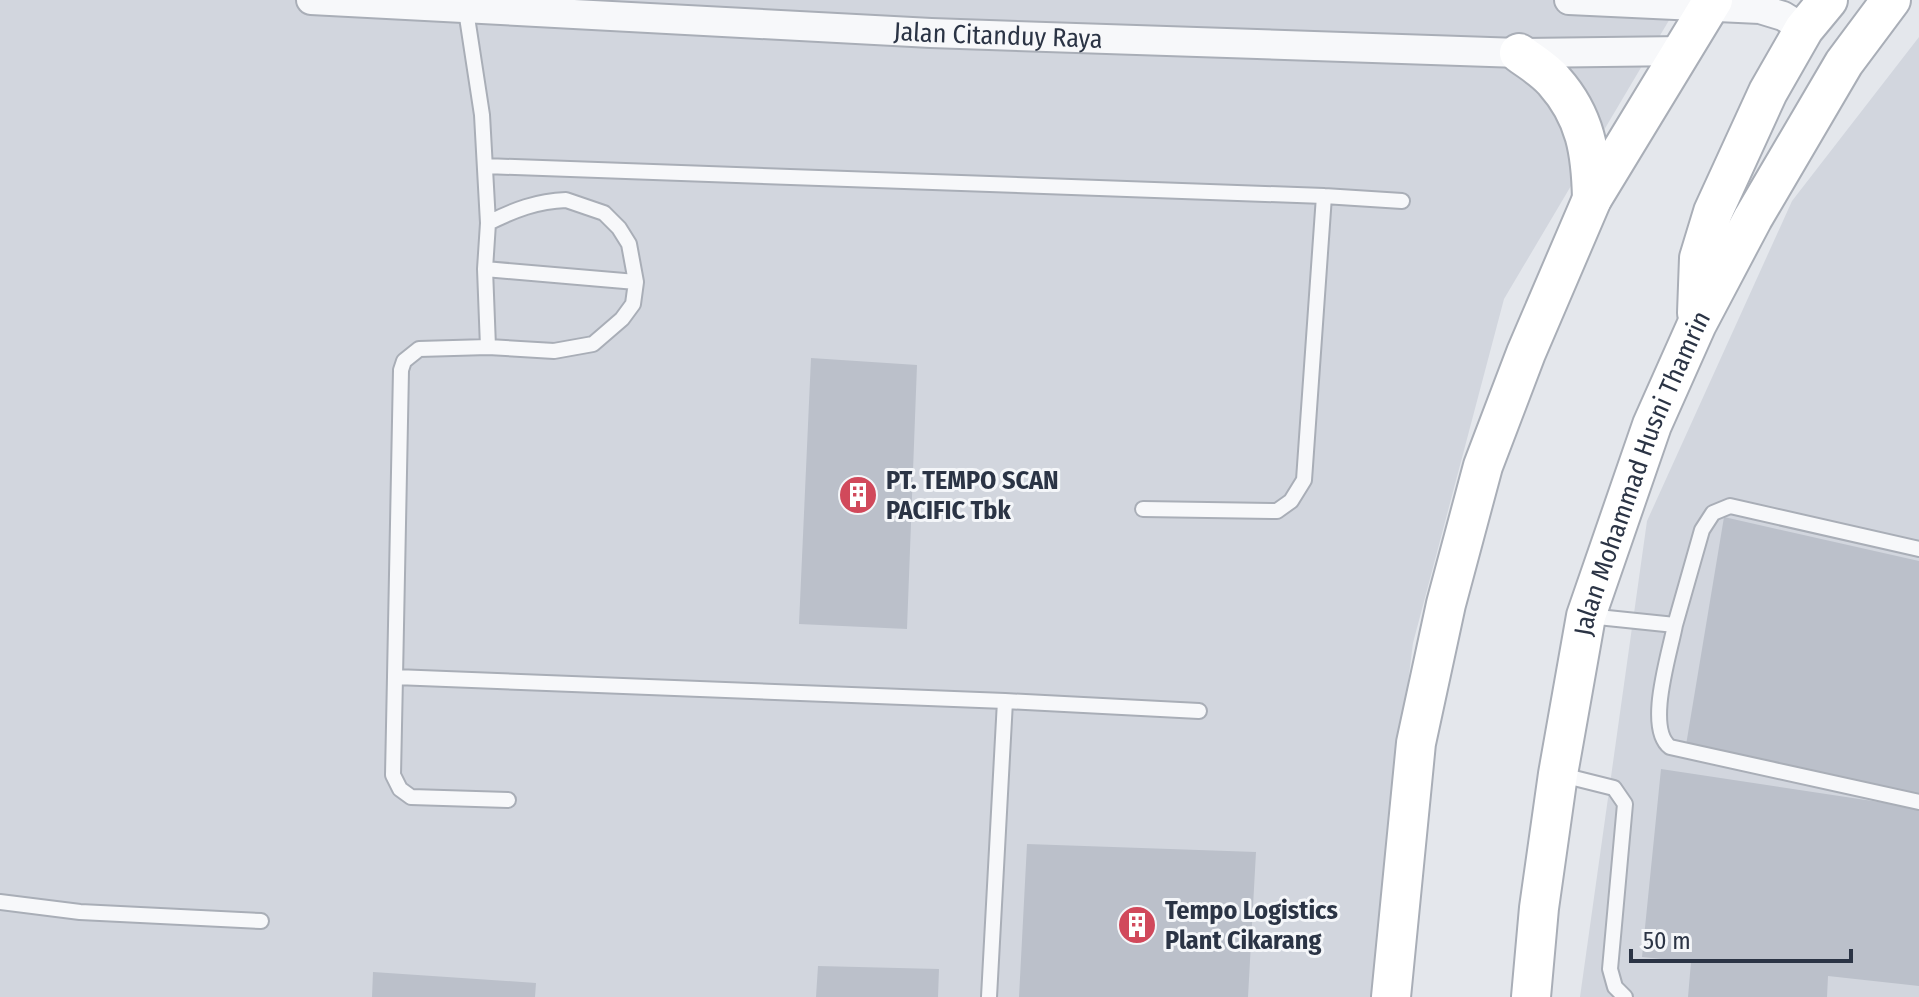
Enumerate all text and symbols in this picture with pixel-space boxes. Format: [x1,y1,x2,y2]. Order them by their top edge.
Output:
street label: Jalan Citanduy Raya [893,16,1103,54]
street label: Jalan Mohammad Husni Thamrin [1567,306,1717,638]
place label: PT. TEMPO SCAN PACIFIC Tbk [886,465,1059,526]
building icon: PT. TEMPO SCAN PACIFIC Tbk [837,474,879,516]
place label: Tempo Logistics Plant Cikarang [1165,895,1338,956]
building icon: Tempo Logistics Plant Cikarang [1116,904,1158,946]
scale bar [1631,913,1851,963]
text: 50 m [1643,927,1691,955]

